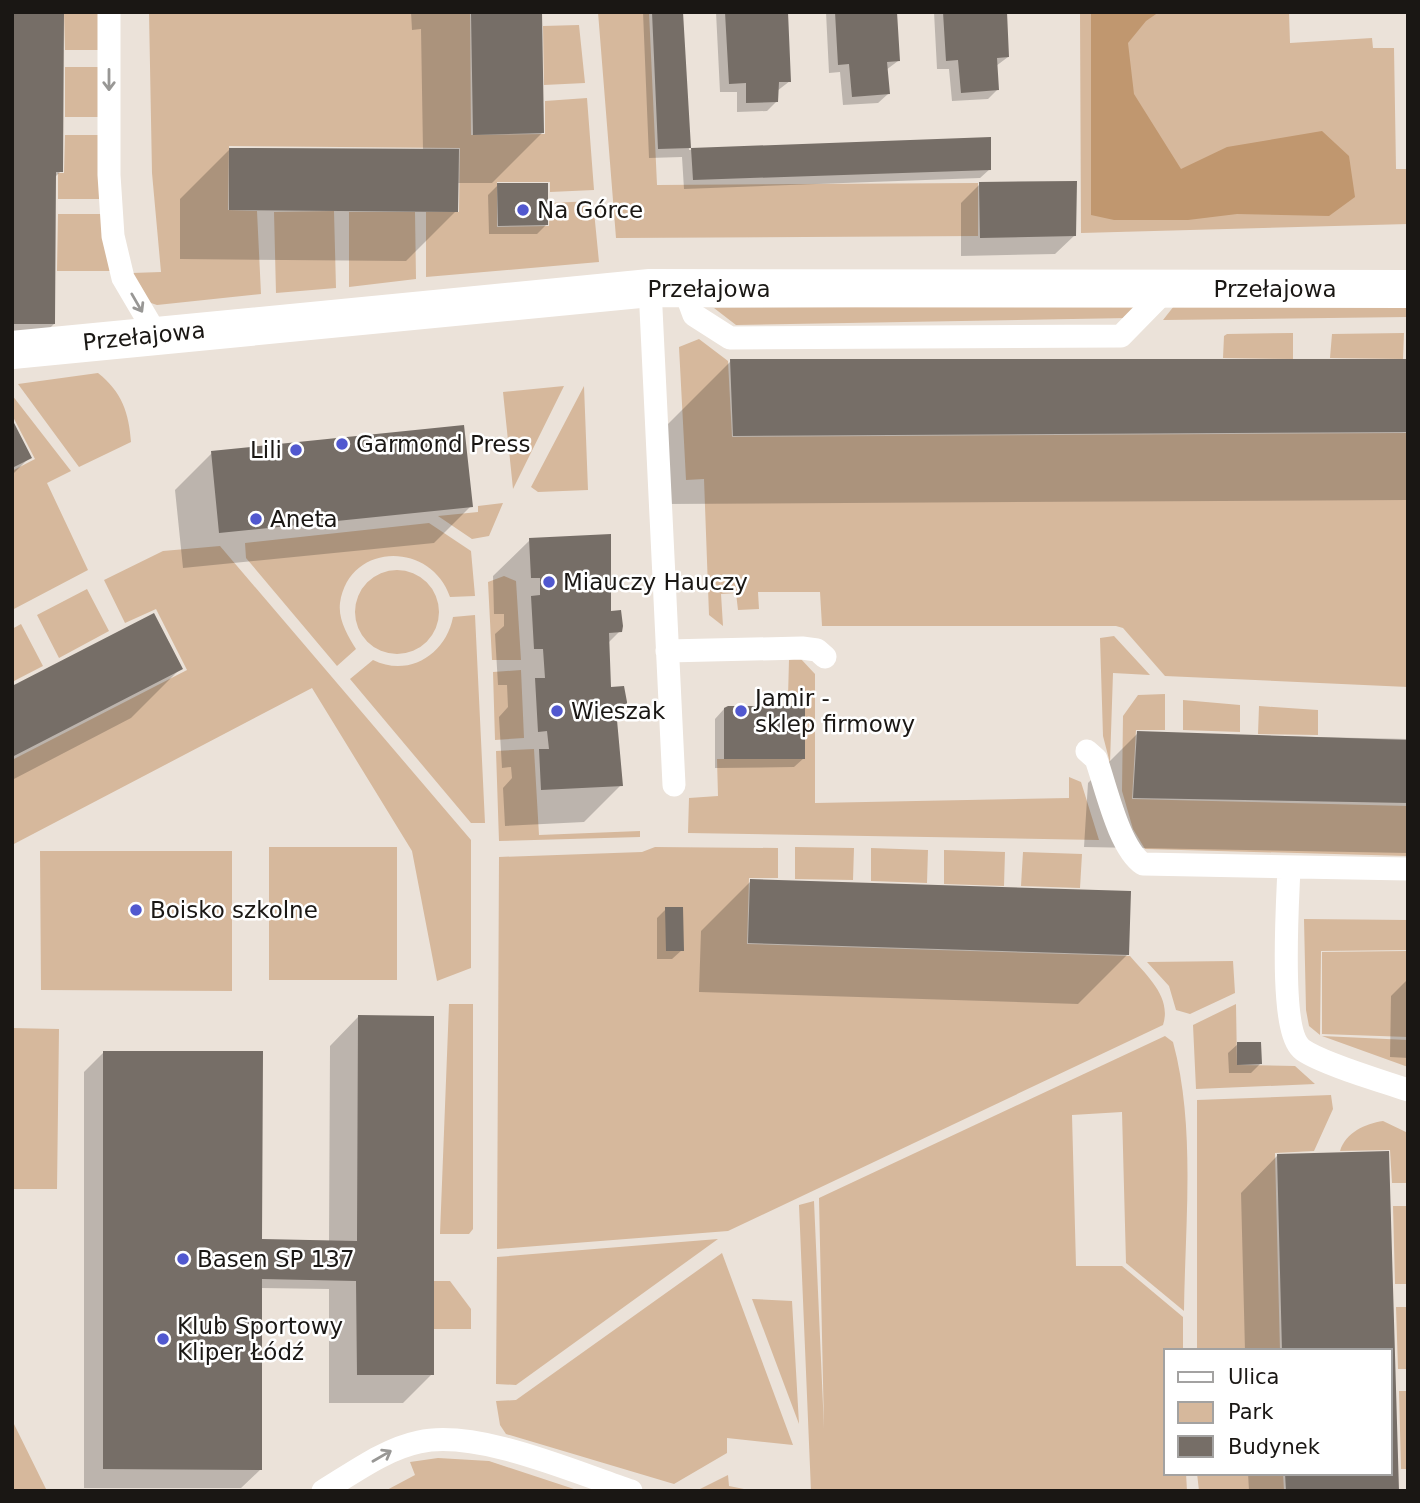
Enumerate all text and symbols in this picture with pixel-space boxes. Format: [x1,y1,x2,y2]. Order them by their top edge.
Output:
one-way arrow [102,69,116,92]
place label: Na Górce [537,197,643,223]
marker: Na Górce [515,202,531,218]
street label: Przełajowa [647,276,771,302]
street label: Przełajowa [1213,276,1337,302]
one-way arrow [131,292,145,312]
street label: Przełajowa [81,317,207,355]
place label: Garmond Press [356,431,530,457]
marker: Garmond Press [334,436,350,452]
place label: Lili [250,437,282,463]
marker: Lili [288,442,304,458]
place label: Aneta [270,506,338,532]
marker: Aneta [248,511,264,527]
place label: Miauczy Hauczy [563,569,748,595]
marker: Miauczy Hauczy [541,574,557,590]
place label: Jamir - sklep firmowy [753,685,915,737]
place label: Wieszak [571,698,666,724]
marker: Wieszak [549,703,565,719]
marker: Jamir - sklep firmowy [733,703,749,719]
place label: Boisko szkolne [150,897,318,923]
marker: Boisko szkolne [128,902,144,918]
place label: Basen SP 137 [197,1246,355,1272]
marker: Basen SP 137 [175,1251,191,1267]
place label: Klub Sportowy Kliper Łódź [177,1313,343,1365]
marker: Klub Sportowy Kliper Łódź [155,1331,171,1347]
legend [1164,1349,1392,1475]
text: Ulica [1228,1365,1279,1389]
text: Park [1228,1400,1274,1424]
text: Budynek [1228,1435,1321,1459]
one-way arrow [372,1449,392,1463]

